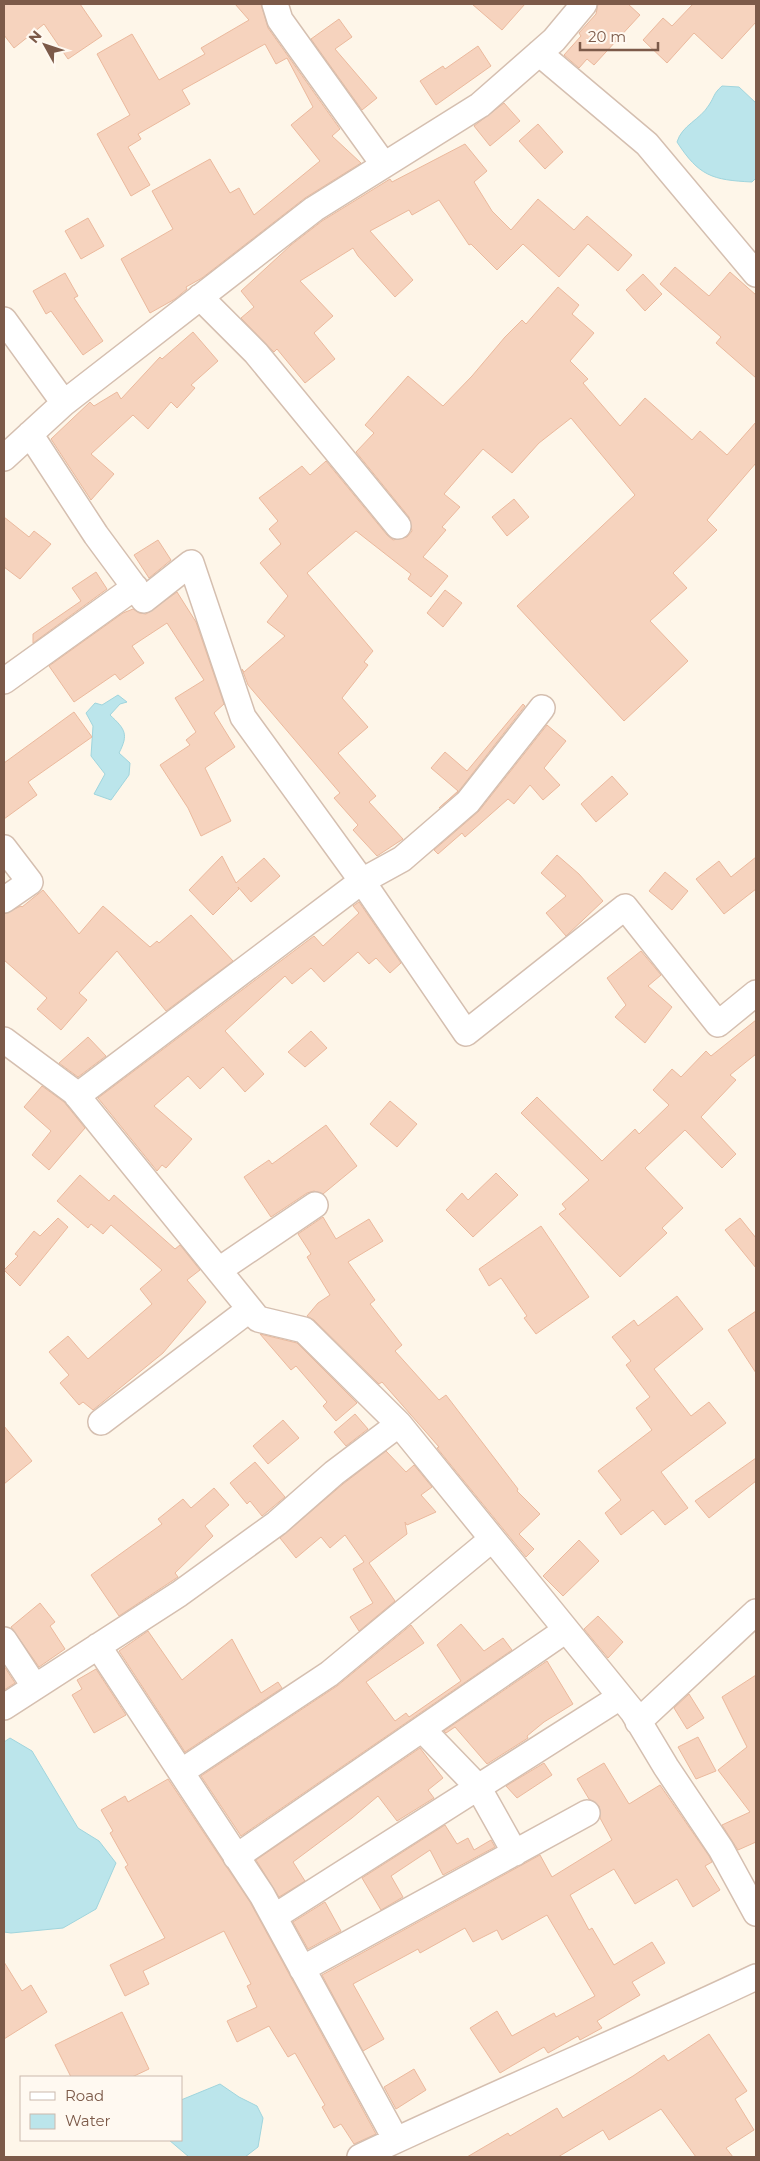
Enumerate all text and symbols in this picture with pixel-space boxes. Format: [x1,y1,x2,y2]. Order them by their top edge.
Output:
north arrow [20,20,70,70]
scale bar [580,20,658,52]
text: N [25,27,46,47]
text: 20 m [588,27,626,46]
legend [20,2076,182,2141]
text: Road [65,2086,104,2105]
text: Water [65,2111,111,2130]

